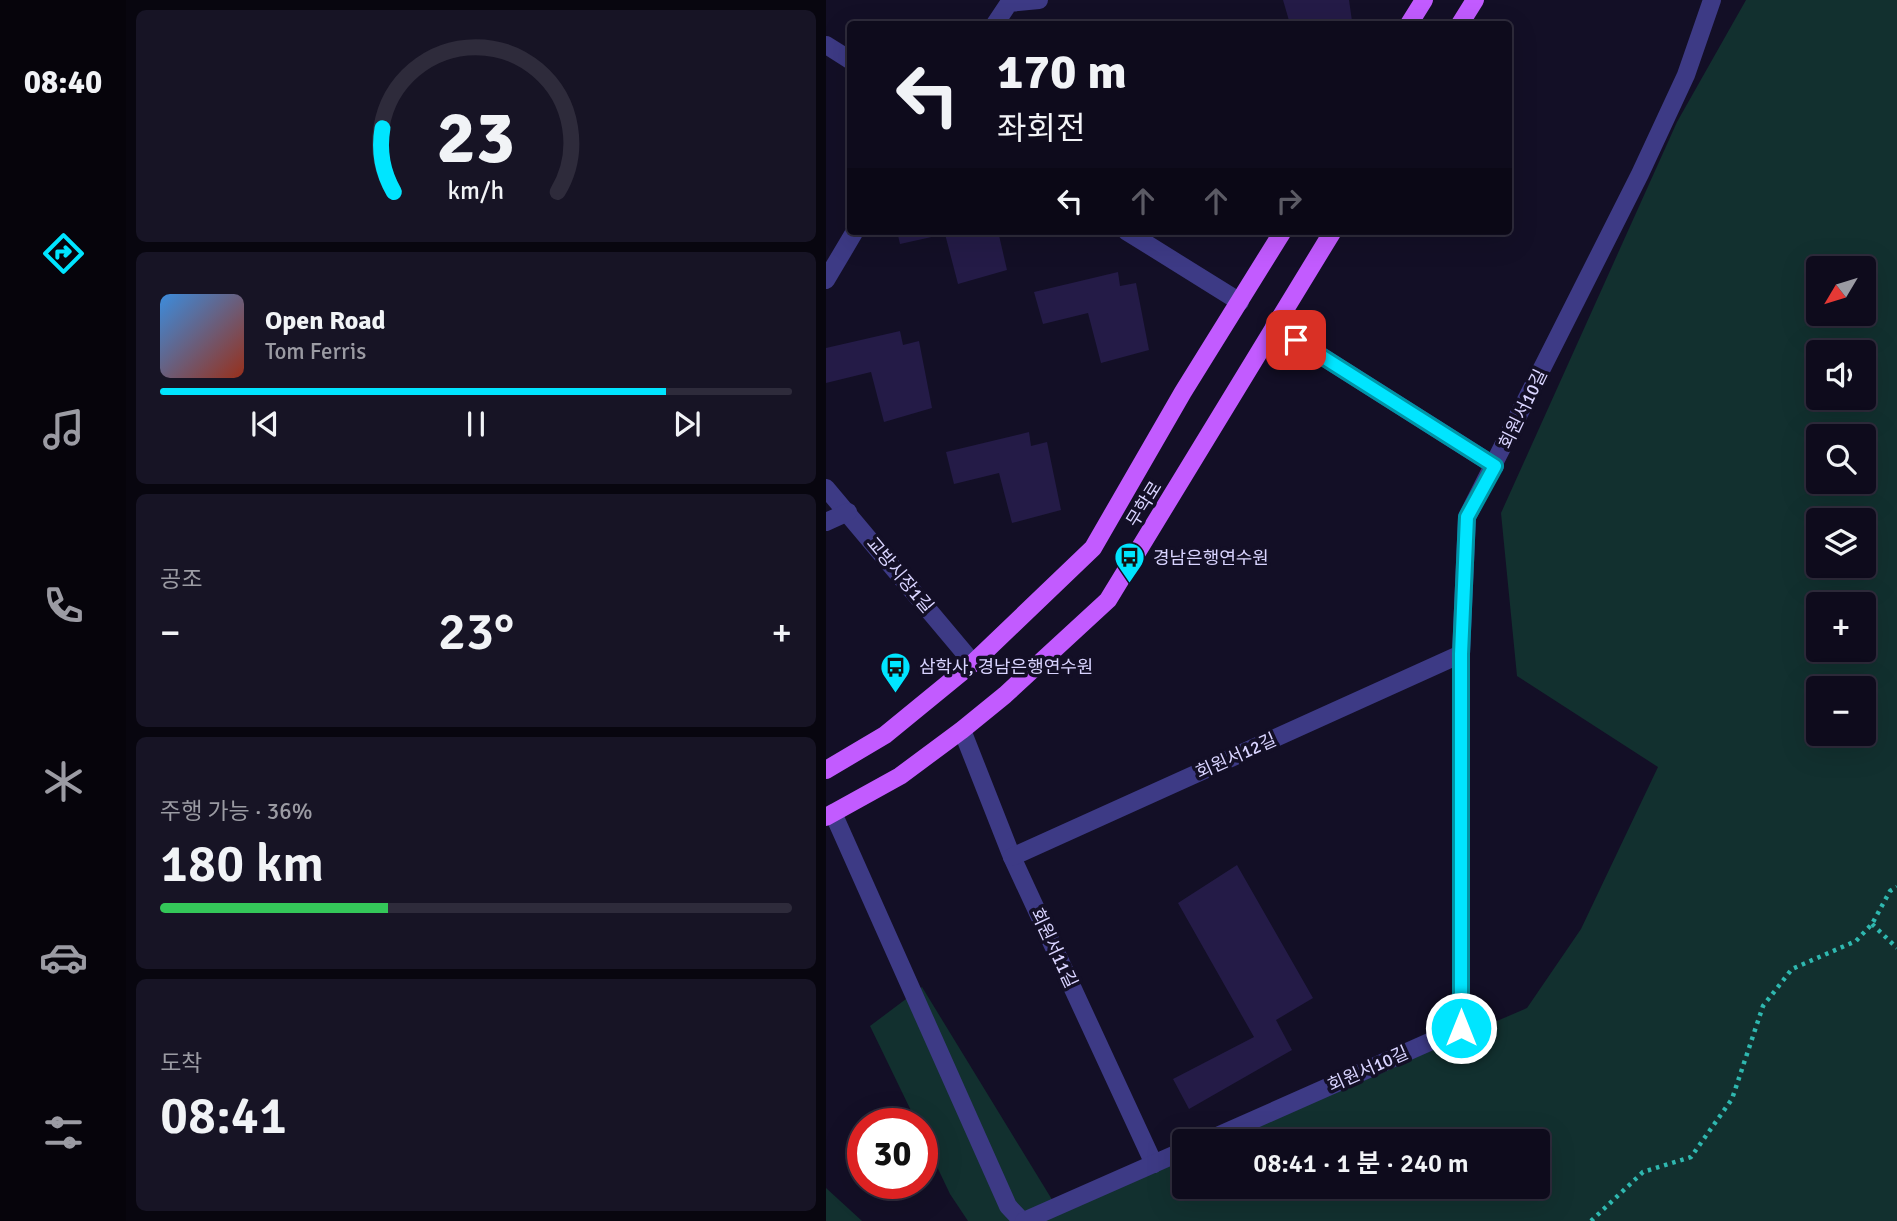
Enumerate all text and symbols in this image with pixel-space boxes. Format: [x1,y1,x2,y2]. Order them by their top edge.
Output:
text: 170 m [997,42,1127,102]
icon: left [882,49,973,140]
text: 08:40 [24,63,102,102]
text: 23 [437,94,515,183]
text: 좌회전 [997,109,1085,148]
text: km/h [448,175,504,206]
icon: left [1051,182,1089,220]
icon: ahead [1124,182,1162,220]
icon: ahead [1197,182,1235,220]
icon: right [1270,182,1308,220]
icon: directions [39,229,88,278]
north arrow [1806,256,1876,326]
map controls [1806,256,1876,746]
text: Open Road [265,305,386,337]
pin [1266,310,1326,370]
icon: arrive [1277,321,1315,359]
text: Tom Ferris [265,337,366,366]
button: sound [1806,340,1876,410]
street label: 회원서10길 [1494,366,1552,452]
icon: music [39,405,88,454]
icon: previous [246,405,284,443]
icon: pause [457,405,495,443]
icon: next [668,405,706,443]
button: search [1806,424,1876,494]
street label: 무학로 [1122,477,1166,531]
button: layers [1806,508,1876,578]
street label: 교방시장1길 [862,532,938,618]
bus stop icon: 경남은행연수원 [1113,541,1147,585]
place label: 경남은행연수원 [1153,547,1269,569]
text: 공조 [160,565,202,594]
icon: phone [39,581,88,630]
button: + [1806,592,1876,662]
text: 23° [438,600,514,664]
text: − [160,609,181,656]
text: + [771,609,792,656]
bus stop icon: 삼학사, 경남은행연수원 [879,650,913,694]
place label: 삼학사, 경남은행연수원 [919,656,1093,678]
button: − [1806,676,1876,746]
street label: 회원서12길 [1192,729,1280,783]
icon: climate [39,757,88,806]
text: 주행 가능 · 36% [160,797,313,826]
text: 180 km [160,832,324,896]
street label: 회원서11길 [1026,905,1082,991]
icon: car [39,933,88,982]
position arrow [1424,991,1498,1065]
street label: 회원서10길 [1324,1042,1412,1096]
text: 도착 [160,1049,202,1078]
text: 08:41 [160,1084,287,1148]
icon: filters [39,1108,88,1157]
speed limit sign: 30 [847,1108,938,1199]
text: 08:41 · 1 분 · 240 m [1253,1148,1469,1180]

